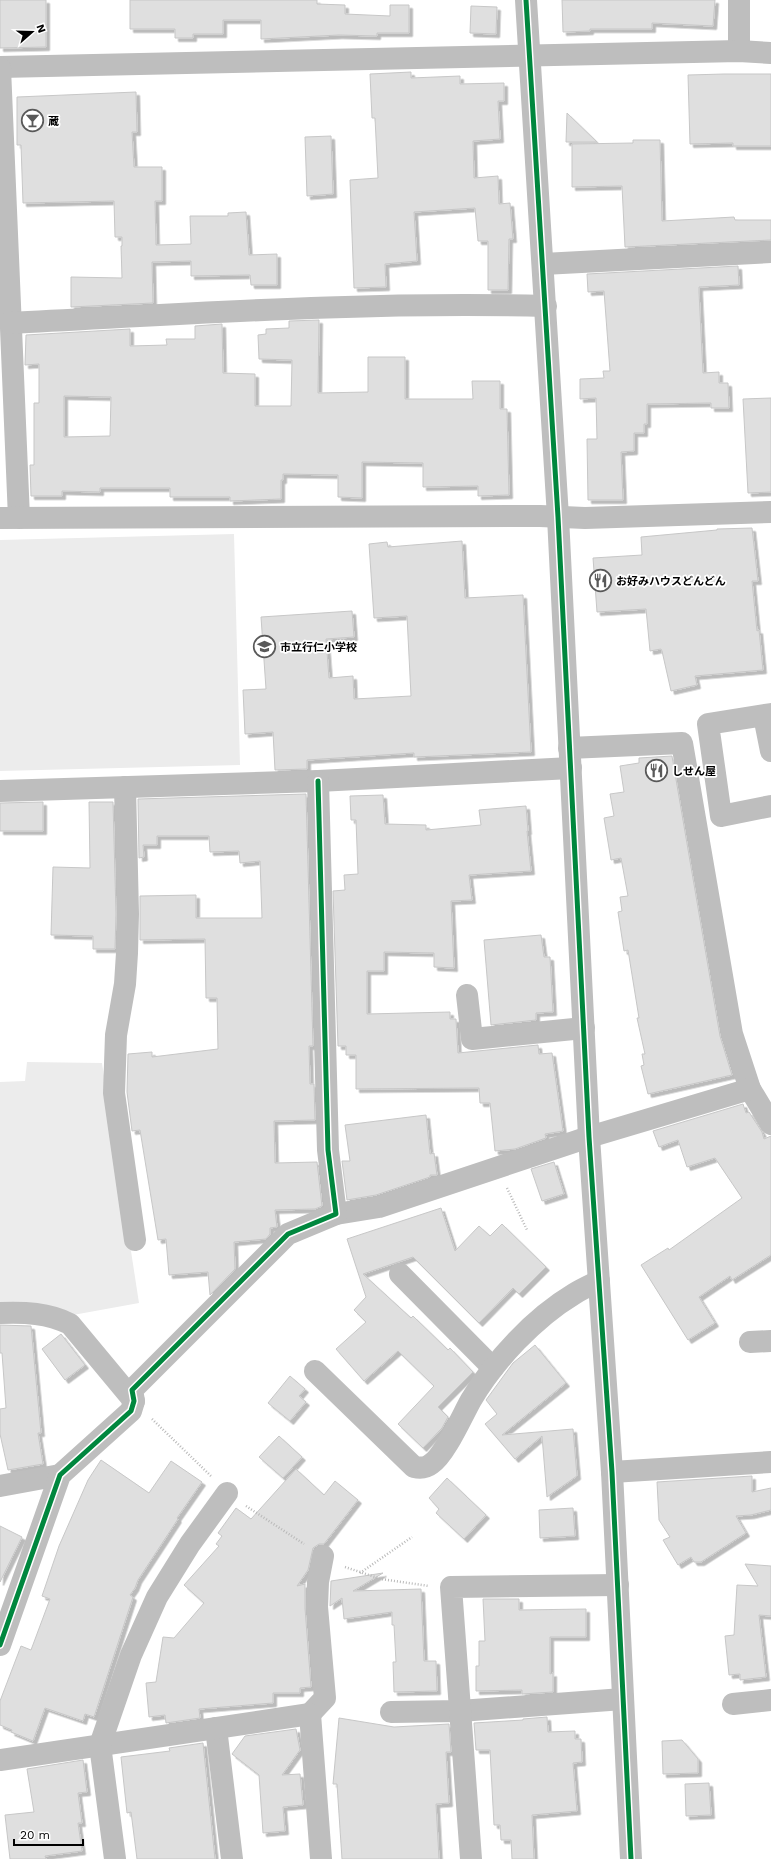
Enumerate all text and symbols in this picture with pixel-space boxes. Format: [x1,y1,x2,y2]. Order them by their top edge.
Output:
north arrow [12,12,52,52]
text: N [33,23,48,35]
bar icon: 蔵 [19,108,45,134]
place label: 蔵 [48,115,59,128]
restaurant icon: お好みハウスどんどん [588,568,614,594]
place label: お好みハウスどんどん [616,575,726,588]
school or university icon: 市立行仁小学校 [252,634,278,660]
place label: 市立行仁小学校 [280,641,357,654]
restaurant icon: しせん屋 [643,758,669,784]
place label: しせん屋 [672,765,716,778]
scale bar [14,1821,83,1847]
text: 20 m [20,1828,50,1842]

